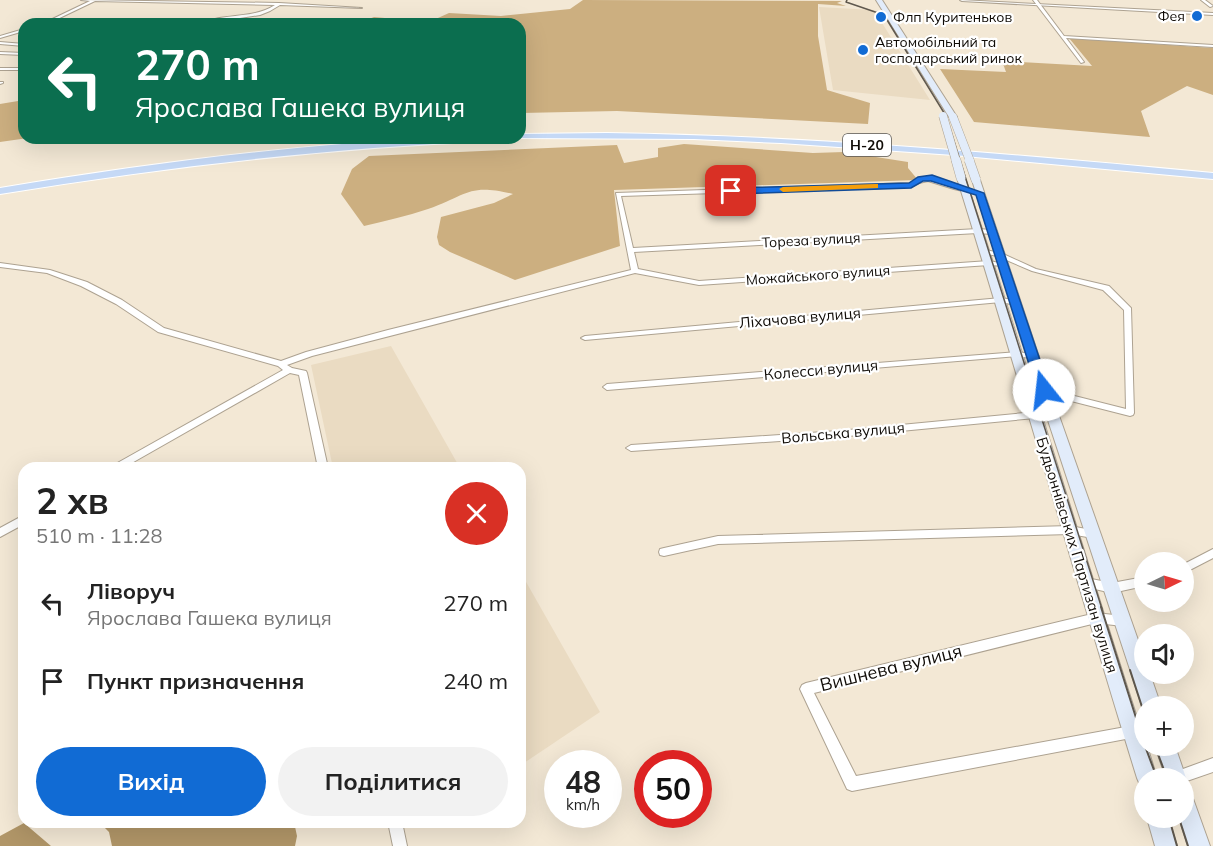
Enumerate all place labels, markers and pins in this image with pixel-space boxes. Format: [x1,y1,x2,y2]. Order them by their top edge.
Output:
place label: Фея [1157,7,1185,25]
place label: Флп Куритеньков [893,8,1012,26]
marker: Фея [1190,9,1204,23]
marker: Флп Куритеньков [874,10,888,24]
place label: Автомобільний та господарський ринок [875,33,1022,67]
marker: Автомобільний та господарський ринок [856,43,870,57]
pin [705,165,756,216]

